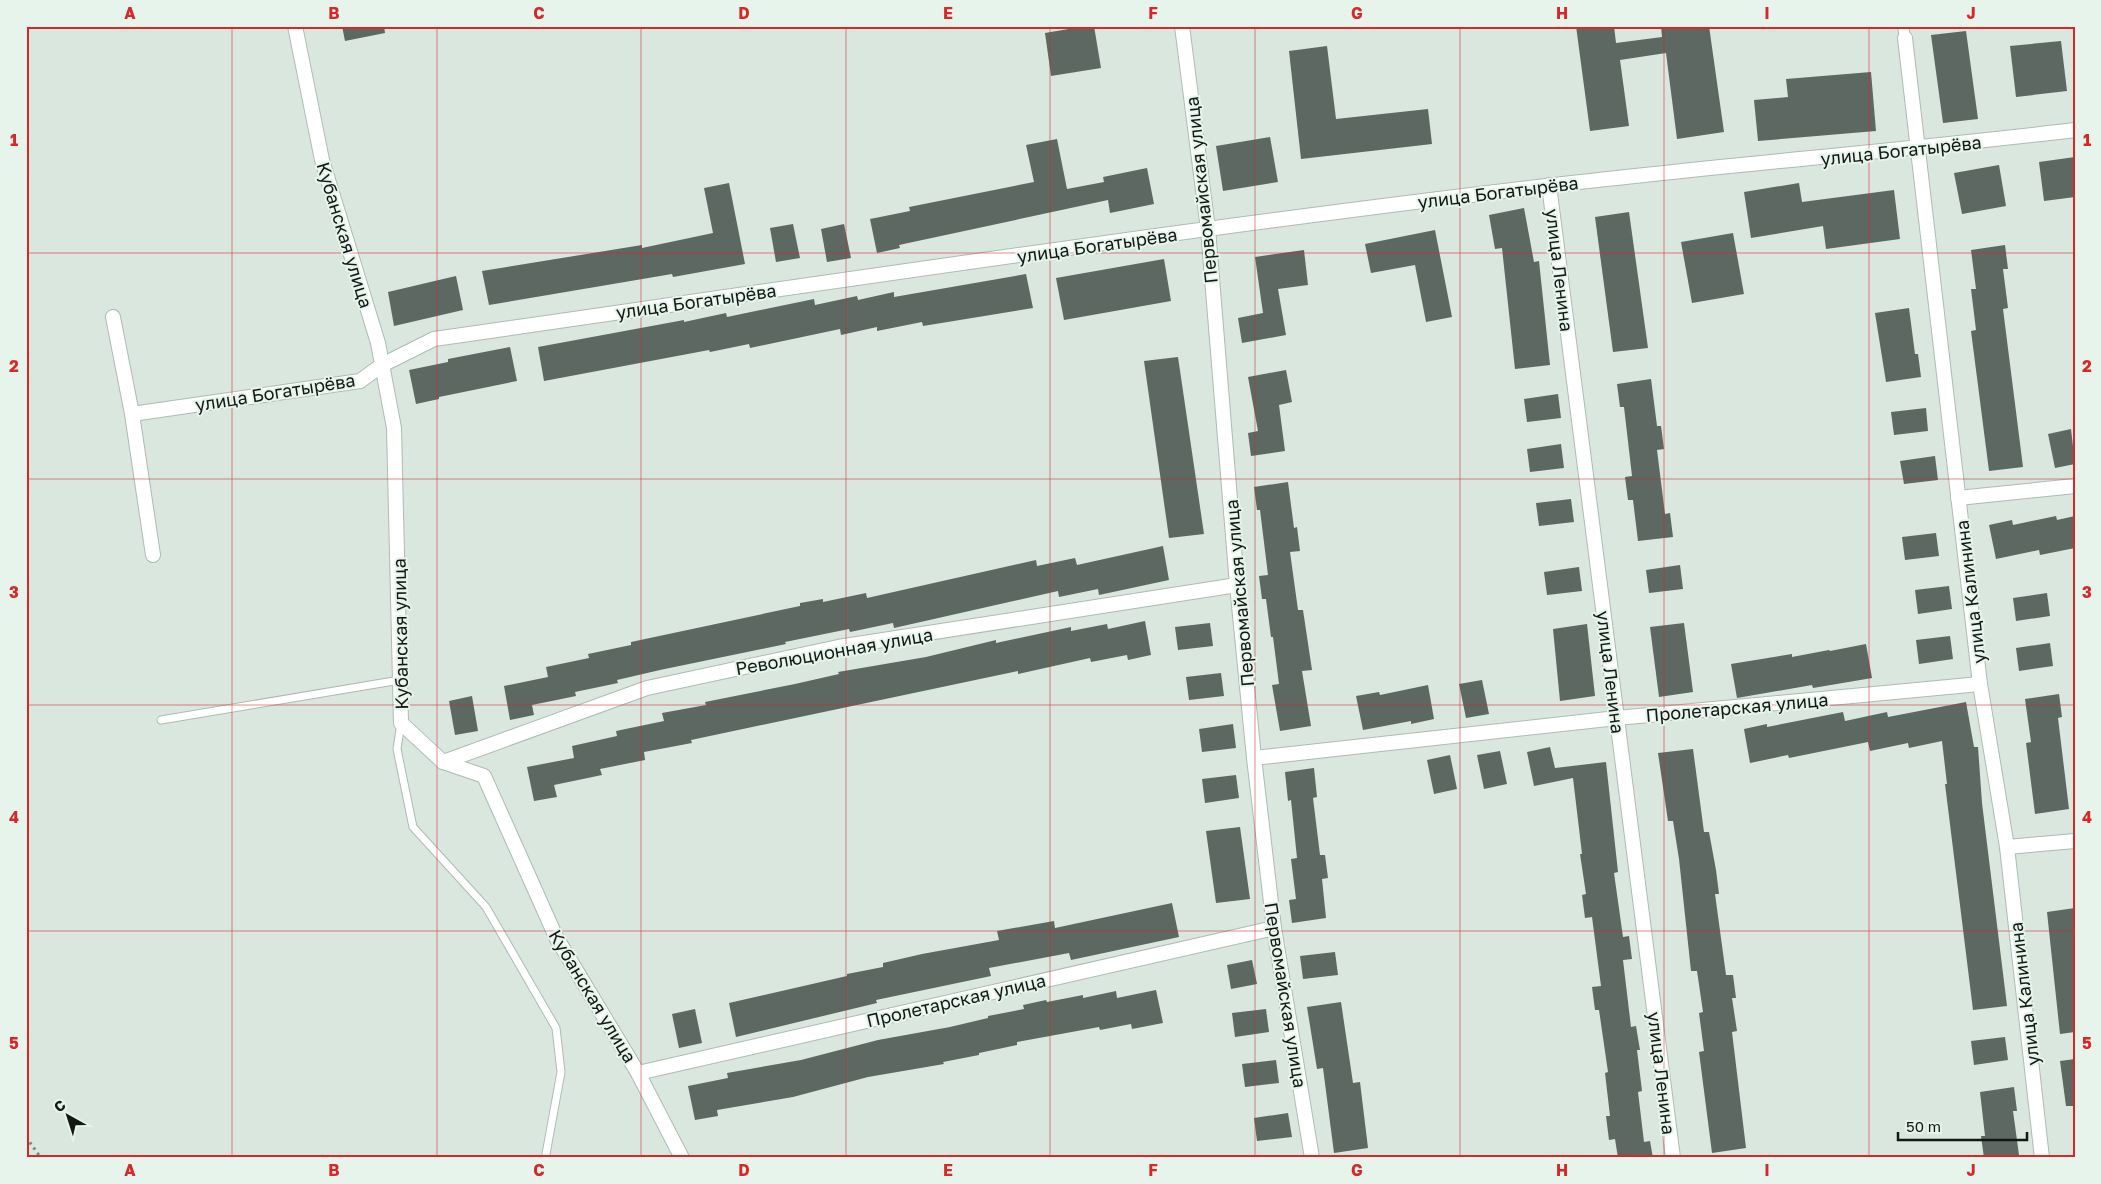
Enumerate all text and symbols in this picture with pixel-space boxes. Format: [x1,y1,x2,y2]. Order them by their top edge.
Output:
text: A [124,3,136,23]
text: B [328,3,340,23]
text: C [533,3,545,23]
text: D [738,3,750,23]
text: E [943,3,953,23]
text: F [1148,3,1158,23]
text: G [1351,3,1363,23]
text: H [1556,3,1568,23]
text: I [1764,3,1770,23]
text: J [1966,3,1976,23]
street label: Первомайская улица [1180,95,1222,285]
text: 1 [10,130,18,150]
text: 1 [2083,130,2091,150]
street label: улица Богатырёва [1819,131,1983,169]
street label: Кубанская улица [312,159,378,311]
street label: улица Богатырёва [1416,171,1580,213]
street label: улица Ленина [1542,207,1578,333]
street label: улица Богатырёва [1015,223,1179,267]
street label: улица Богатырёва [614,279,778,323]
text: 2 [9,356,19,376]
text: 2 [2082,356,2092,376]
street label: улица Богатырёва [193,368,357,416]
street label: Первомайская улица [1220,499,1258,687]
street label: улица Калинина [1950,519,1990,665]
street label: Кубанская улица [388,558,412,710]
text: 3 [9,582,19,602]
text: 3 [2082,582,2092,602]
street label: улица Ленина [1593,609,1629,735]
street label: Революционная улица [734,623,934,679]
street label: Пролетарская улица [1645,688,1829,726]
text: 4 [9,807,19,827]
text: 4 [2082,807,2092,827]
street label: Первомайская улица [1260,901,1312,1089]
street label: улица Калинина [2004,921,2044,1067]
street label: Кубанская улица [545,925,641,1067]
street label: Пролетарская улица [864,969,1048,1031]
street label: улица Ленина [1644,1010,1680,1136]
text: 5 [9,1033,19,1053]
text: 5 [2082,1033,2092,1053]
north arrow [42,1092,92,1142]
text: С [50,1096,69,1115]
scale bar [1898,1109,2027,1141]
text: 50 m [1906,1117,1941,1135]
text: A [124,1160,136,1180]
text: B [328,1160,340,1180]
text: C [533,1160,545,1180]
text: D [738,1160,750,1180]
text: E [943,1160,953,1180]
text: F [1148,1160,1158,1180]
text: G [1351,1160,1363,1180]
text: H [1556,1160,1568,1180]
text: I [1764,1160,1770,1180]
text: J [1966,1160,1976,1180]

